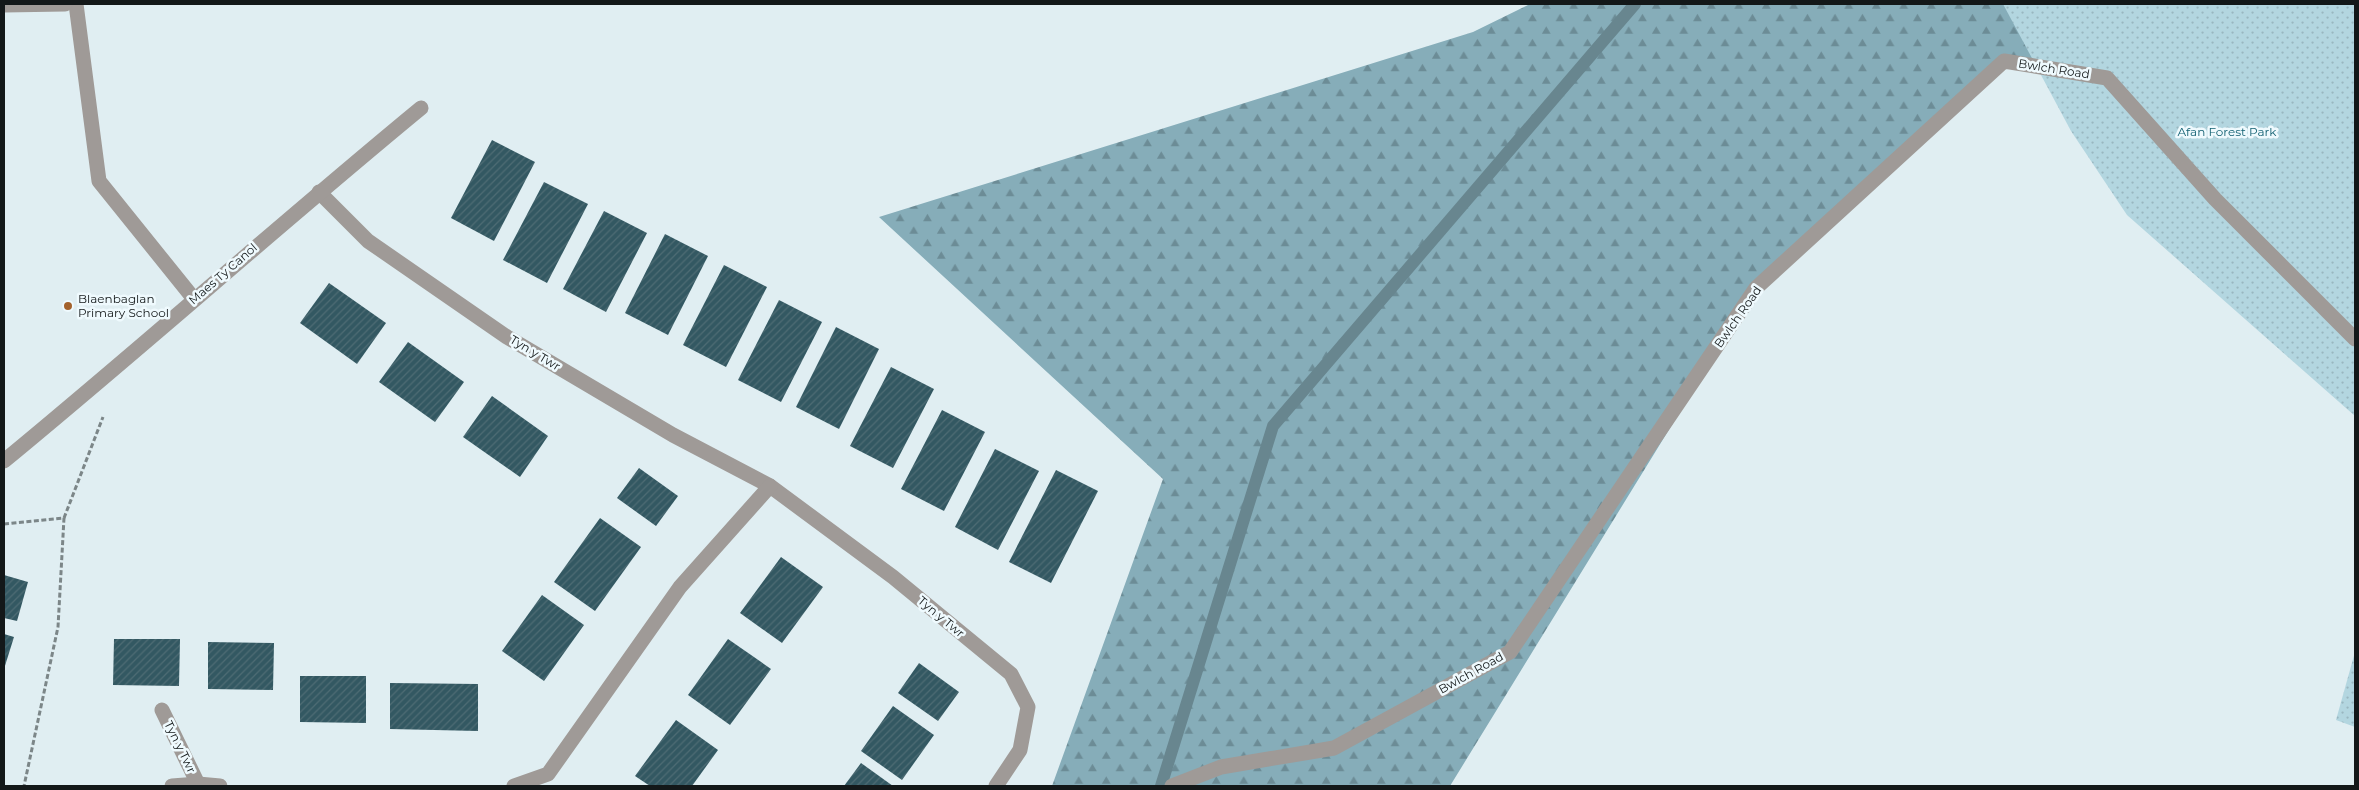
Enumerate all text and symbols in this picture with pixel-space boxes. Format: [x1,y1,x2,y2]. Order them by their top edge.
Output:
street label: Bwlch Road [2017,55,2091,82]
park label: Afan Forest Park [2178,124,2277,139]
street label: Maes Ty Canol [185,240,260,307]
street label: Bwlch Road [1711,283,1764,351]
place label: Blaenbaglan Primary School [78,291,169,320]
marker: Blaenbaglan Primary School [62,300,74,312]
street label: Tyn y Twr [507,332,563,374]
street label: Tyn y Twr [915,593,968,641]
street label: Bwlch Road [1436,649,1506,697]
street label: Tyn y Twr [161,718,200,775]

